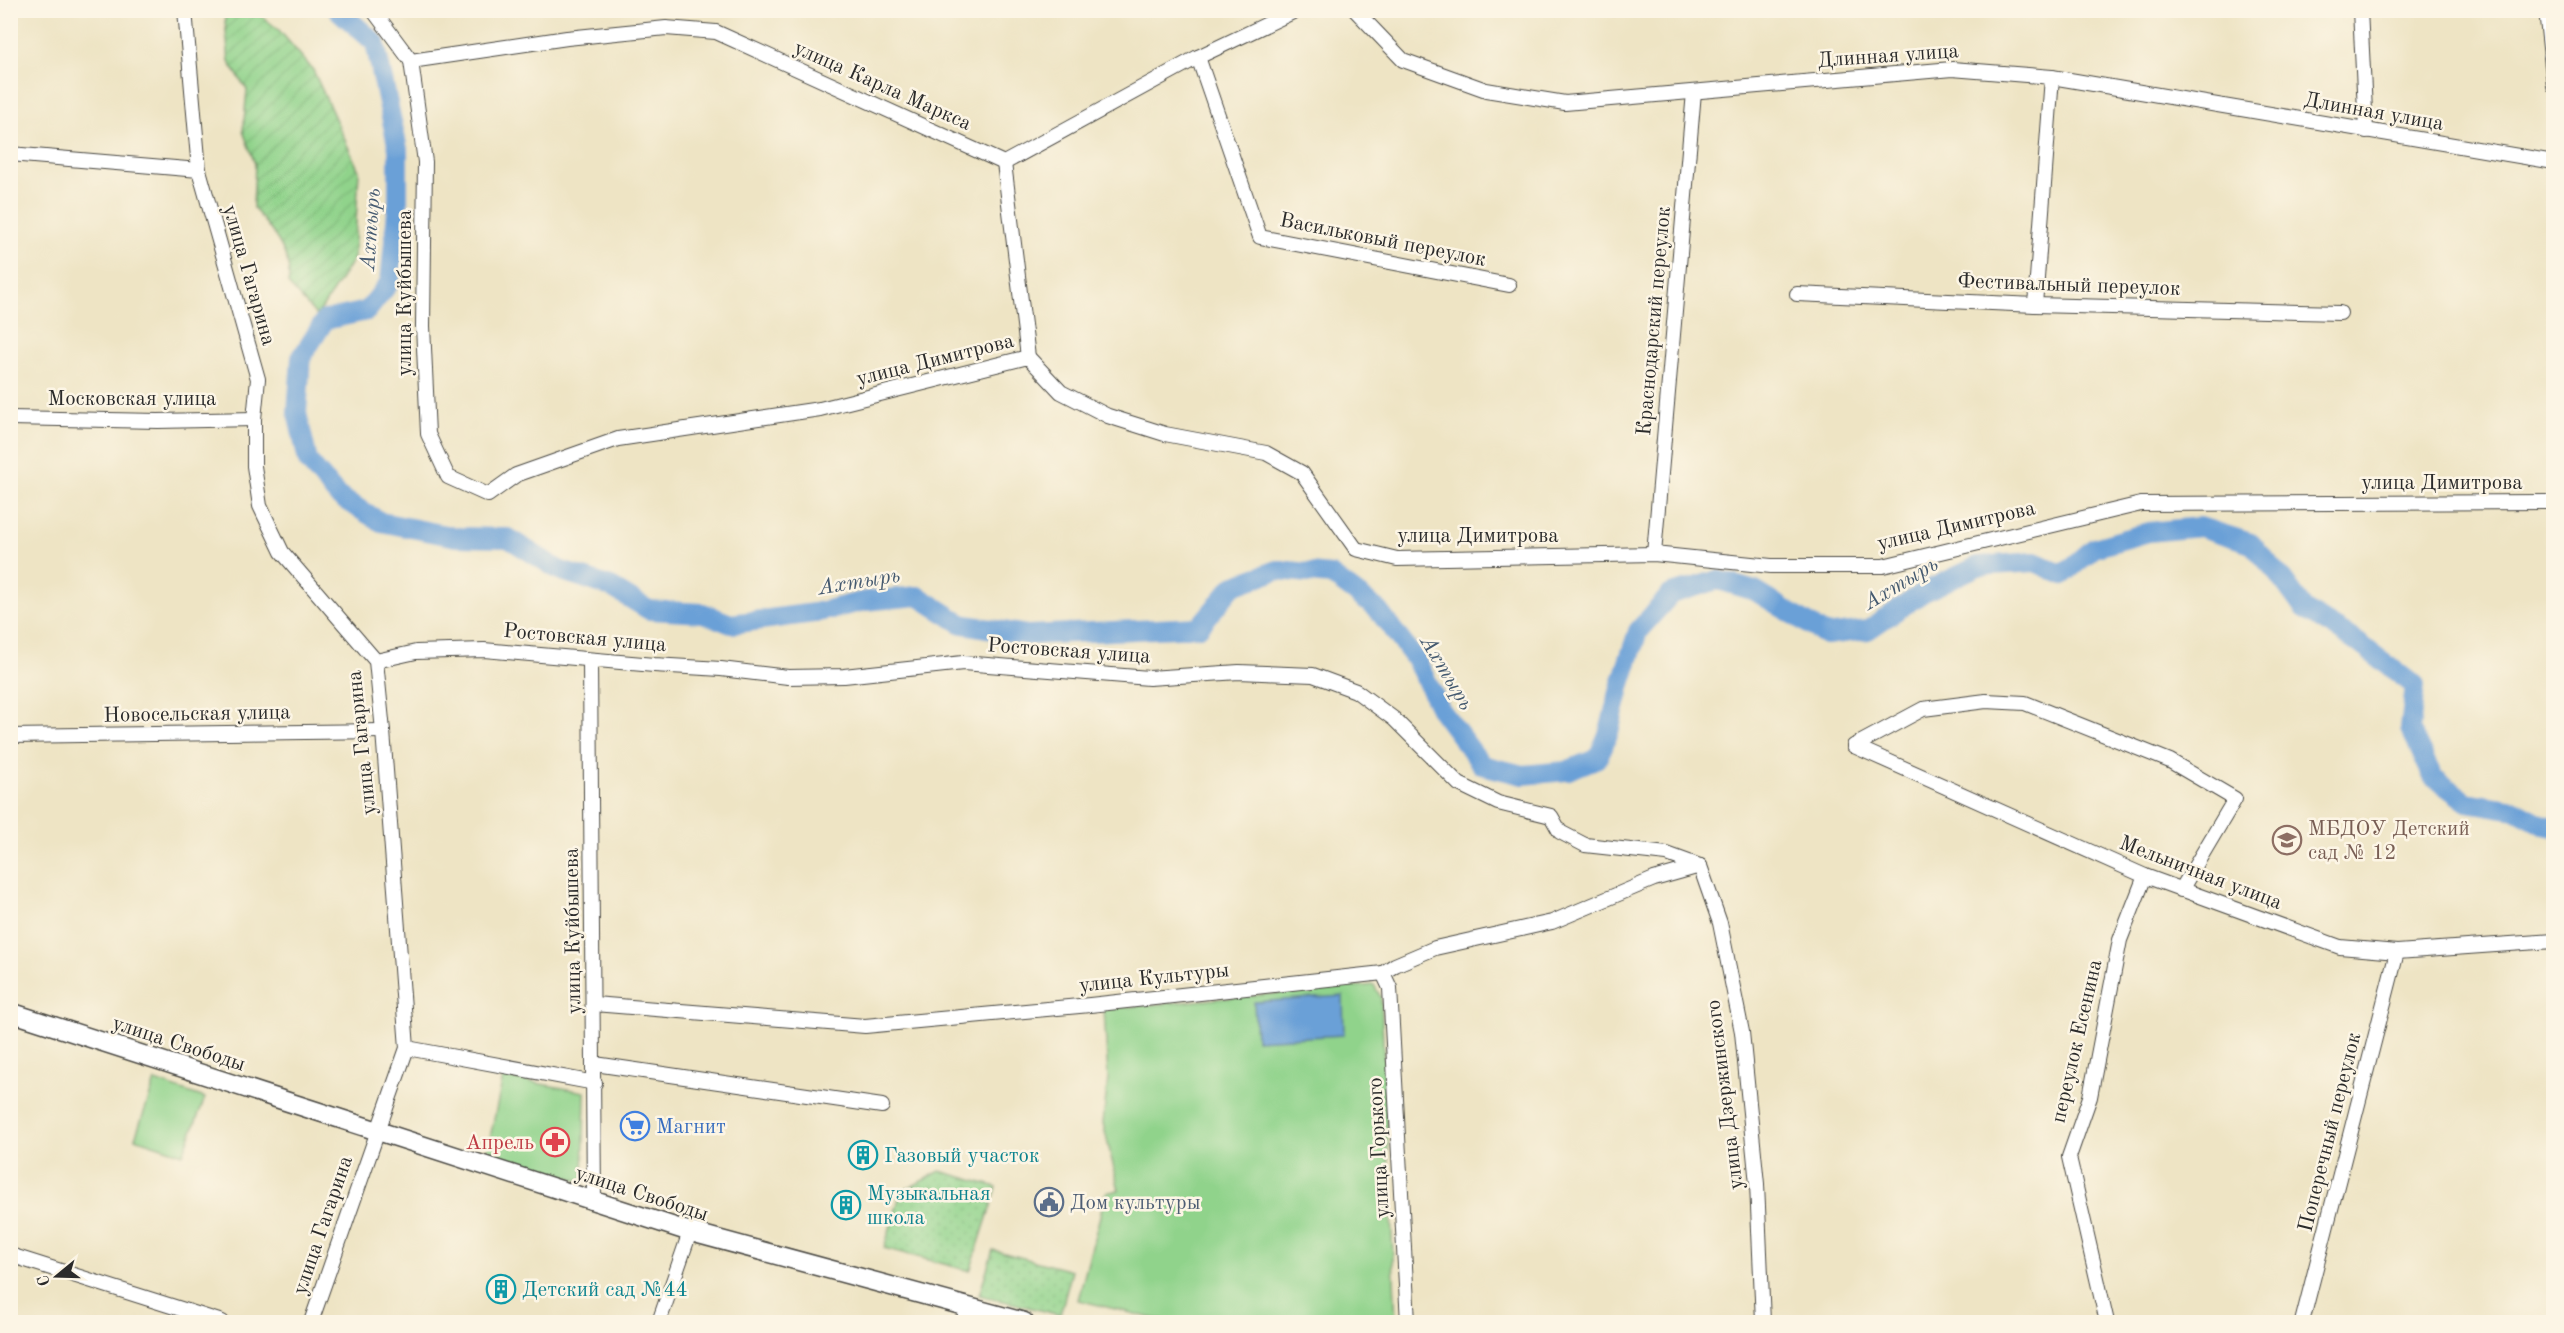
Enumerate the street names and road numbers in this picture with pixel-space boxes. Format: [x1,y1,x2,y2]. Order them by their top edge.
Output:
street label: улица Карла Маркса [790,38,974,135]
street label: Длинная улица [1817,41,1959,72]
street label: Длинная улица [2302,90,2445,135]
street label: улица Гагарина [218,203,279,348]
street label: Краснодарский переулок [1634,205,1675,437]
street label: улица Куйбышева [395,210,416,376]
street label: Васильковый переулок [1278,210,1488,271]
street label: Фестивальный переулок [1957,271,2181,300]
street label: улица Димитрова [854,331,1016,390]
street label: Московская улица [48,389,216,410]
street label: улица Димитрова [2361,473,2523,494]
street label: улица Димитрова [1875,498,2037,555]
street label: улица Димитрова [1397,526,1559,547]
street label: Ростовская улица [502,621,667,656]
street label: Ростовская улица [987,635,1151,668]
street label: улица Гагарина [344,669,381,816]
street label: Новосельская улица [103,702,291,727]
street label: Мельничная улица [2116,833,2285,914]
street label: улица Куйбышева [562,847,585,1014]
street label: переулок Есенина [2048,958,2106,1125]
street label: улица Культуры [1078,960,1230,997]
street label: улица Дзержинского [1703,999,1748,1191]
street label: улица Свободы [109,1013,248,1076]
street label: Поперечный переулок [2295,1030,2366,1234]
street label: улица Горького [1365,1077,1394,1219]
street label: улица Гагарина [290,1153,357,1298]
street label: улица Свободы [572,1163,711,1226]

